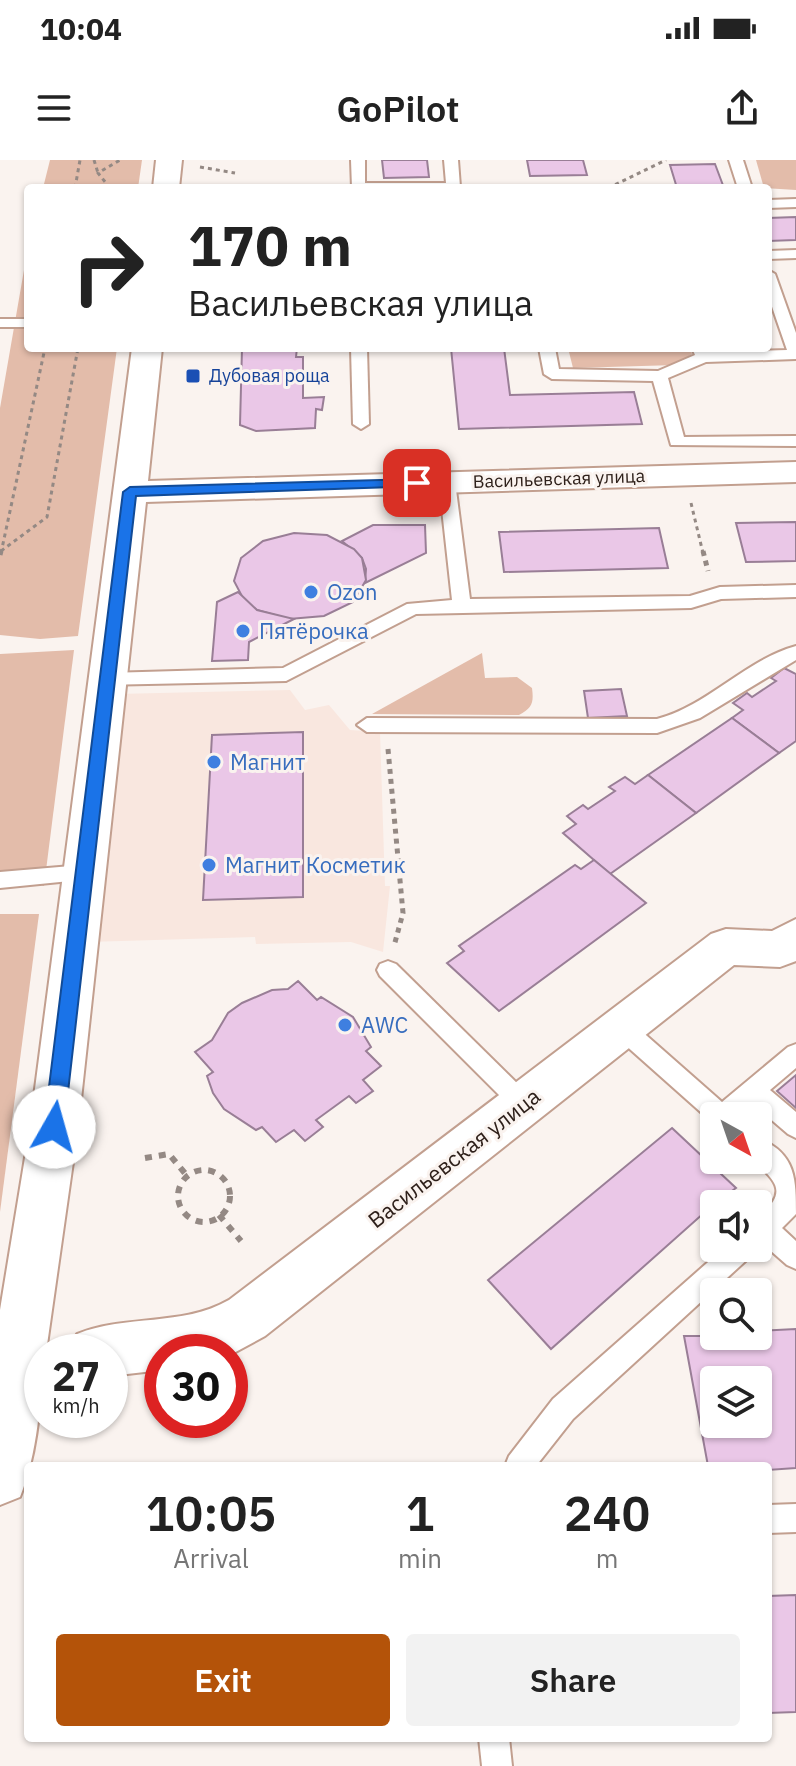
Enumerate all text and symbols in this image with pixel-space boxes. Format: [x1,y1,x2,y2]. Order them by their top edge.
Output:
text: 10:04 [40,9,122,48]
text: GoPilot [336,85,460,132]
icon: menu [32,86,76,130]
icon: share [720,86,764,130]
text: 170 m [188,209,352,281]
icon: right [56,216,160,320]
text: Васильевская улица [188,279,533,326]
place label: Дубовая роща [209,364,330,387]
marker: Дубовая роща [184,367,202,385]
pin [383,449,451,517]
icon: arrive [395,461,439,505]
street label: Васильевская улица [472,464,646,493]
place label: Ozon [327,577,377,606]
marker: Ozon [302,583,320,601]
place label: Пятёрочка [259,616,369,645]
marker: Пятёрочка [234,622,252,640]
place label: Магнит [230,747,305,776]
marker: Магнит [205,753,223,771]
place label: Магнит Косметик [225,850,406,879]
marker: Магнит Косметик [200,856,218,874]
place label: AWC [361,1010,408,1039]
marker: AWC [336,1016,354,1034]
street label: Васильевская улица [362,1081,546,1234]
position arrow [12,1085,96,1169]
north arrow [700,1102,772,1174]
map controls [700,1102,772,1438]
button: sound [700,1190,772,1262]
button: search [700,1278,772,1350]
speed limit sign: 30 [144,1334,248,1438]
text: 27 [52,1350,100,1402]
button: layers [700,1366,772,1438]
text: km/h [52,1392,100,1419]
text: 10:05 [146,1482,276,1544]
text: 1 [406,1482,434,1544]
text: 240 [564,1482,650,1544]
text: Arrival [173,1541,249,1575]
text: min [398,1541,442,1575]
text: m [596,1541,618,1575]
button: Exit [56,1634,390,1726]
button: Share [406,1634,740,1726]

